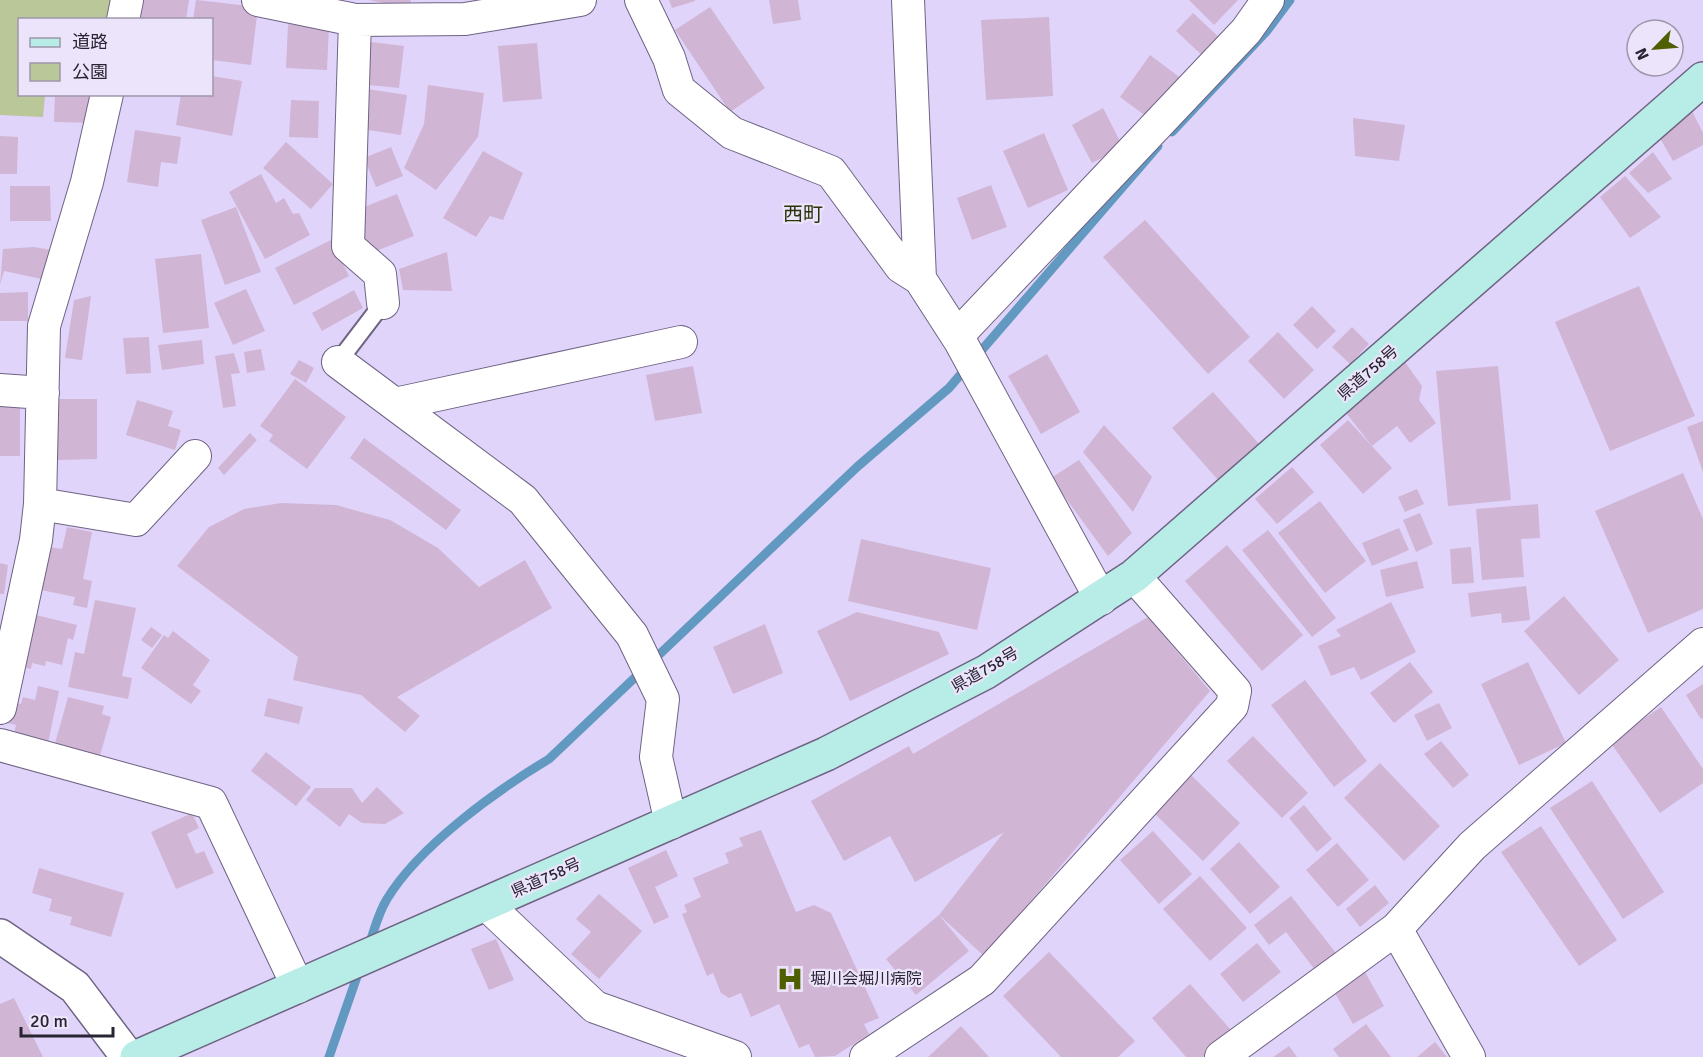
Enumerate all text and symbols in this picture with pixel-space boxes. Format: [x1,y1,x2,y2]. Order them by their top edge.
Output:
legend [18,18,213,96]
north arrow [1625,18,1685,78]
text: 道路 [72,31,108,53]
text: N [1631,45,1654,63]
text: 公園 [72,61,108,83]
district label: 西町 [783,202,823,227]
street label: 県道758号 [1334,341,1402,405]
street label: 県道758号 [948,643,1022,697]
street label: 県道758号 [508,854,584,902]
hospital icon: 堀川会堀川病院 [775,964,805,994]
place label: 堀川会堀川病院 [810,969,922,989]
scale bar [21,1000,112,1038]
text: 20 m [30,1010,68,1032]

